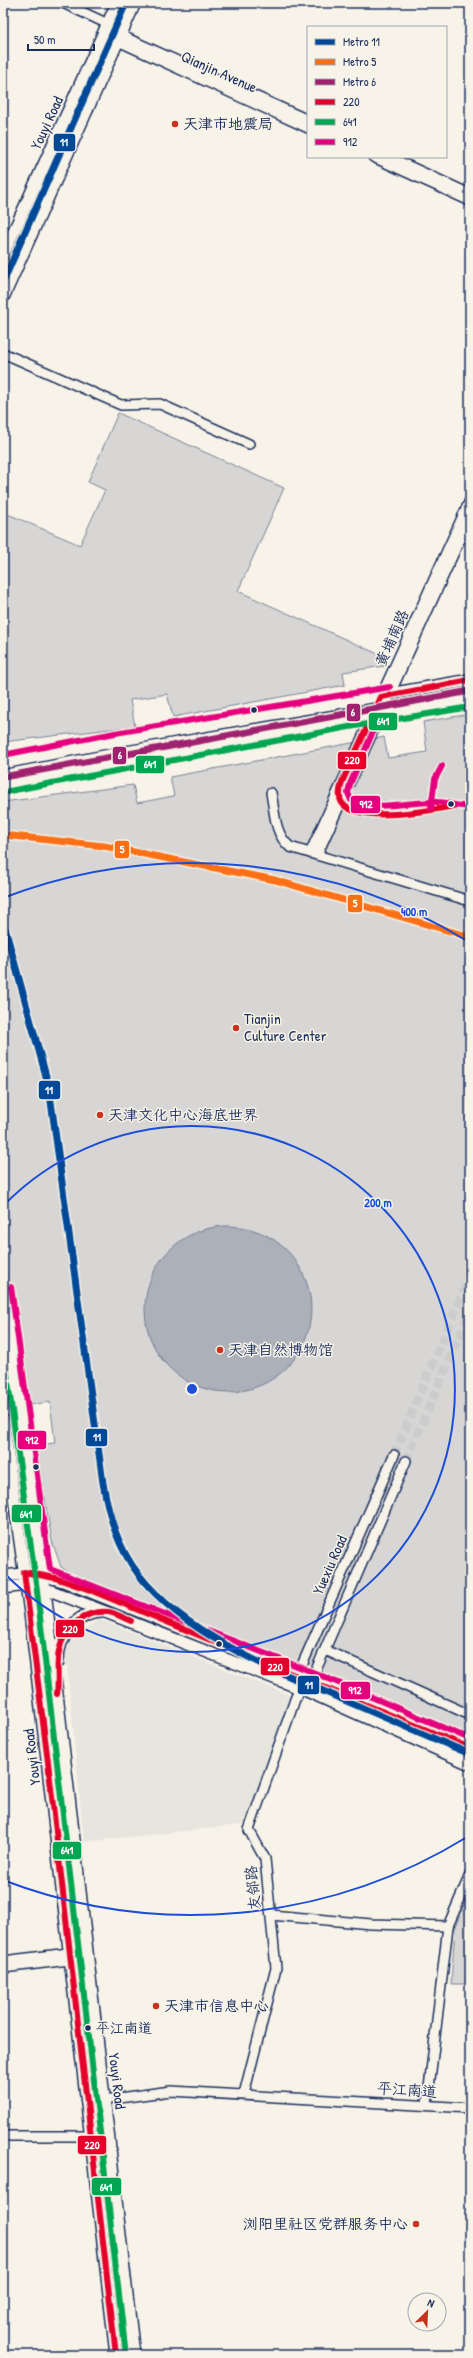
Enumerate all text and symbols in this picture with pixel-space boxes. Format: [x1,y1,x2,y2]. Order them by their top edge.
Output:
scale bar [28,26,94,52]
legend [307,26,447,158]
text: 50 m [34,31,55,48]
text: Metro 11 [343,33,380,50]
street label: Qianjin Avenue [178,45,260,98]
text: Metro 5 [343,53,376,70]
text: Metro 6 [343,73,376,90]
street label: Youyi Road [25,93,68,153]
text: 220 [343,93,360,110]
place label: 天津市地震局 [183,113,273,134]
text: 641 [343,113,357,130]
marker: 天津市地震局 [170,119,180,129]
line badge: 11 [53,133,76,152]
text: 912 [343,133,358,150]
text: 11 [60,135,68,149]
street label: 黄埔南路 [370,606,413,669]
line badge: 6 [346,703,361,722]
unlabelled marker [249,705,259,715]
text: 6 [351,705,356,719]
line badge: 641 [368,712,398,731]
text: 641 [377,714,389,728]
line badge: 6 [112,746,127,765]
text: 6 [118,748,123,762]
line badge: 220 [337,751,367,770]
text: 220 [344,753,360,767]
line badge: 641 [135,755,165,774]
text: 641 [144,757,156,771]
line badge: 912 [350,795,381,814]
text: 912 [359,797,373,811]
unlabelled marker [446,799,456,809]
line badge: 5 [114,840,130,859]
text: 5 [120,842,125,856]
line badge: 5 [347,894,363,913]
text: 5 [353,896,358,910]
text: 400 m [401,903,427,920]
place label: Tianjin Culture Center [244,1008,327,1046]
marker: Tianjin Culture Center [231,1023,241,1033]
line badge: 11 [38,1080,61,1100]
text: 11 [45,1083,53,1097]
place label: 天津文化中心海底世界 [108,1104,258,1125]
marker: 天津文化中心海底世界 [95,1110,105,1120]
text: 200 m [364,1194,392,1211]
place label: 天津自然博物馆 [228,1339,333,1360]
marker: 天津自然博物馆 [215,1345,225,1355]
centre of rings [185,1382,199,1396]
line badge: 11 [85,1428,108,1447]
line badge: 912 [17,1430,47,1450]
text: 11 [93,1430,101,1444]
text: 912 [25,1433,39,1447]
unlabelled marker [31,1462,41,1472]
line badge: 641 [11,1504,42,1523]
text: 641 [20,1507,32,1521]
street label: Yuexiu Road [307,1532,352,1598]
line badge: 220 [55,1619,85,1638]
text: 220 [62,1622,78,1636]
unlabelled marker [214,1639,224,1649]
line badge: 220 [260,1657,290,1676]
text: 220 [267,1660,283,1674]
line badge: 11 [297,1675,320,1695]
text: 11 [305,1678,313,1692]
line badge: 912 [340,1681,371,1700]
text: 912 [348,1683,362,1697]
street label: Youyi Road [18,1728,45,1786]
line badge: 641 [52,1841,82,1860]
text: 641 [61,1843,73,1857]
street label: 友邻路 [240,1865,265,1912]
place label: 天津市信息中心 [164,1995,269,2016]
marker: 天津市信息中心 [151,2001,161,2011]
place label: 平江南道 [96,2018,152,2037]
marker: 平江南道 [83,2023,93,2033]
street label: Youyi Road [104,2052,131,2110]
street label: 平江南道 [376,2077,438,2102]
line badge: 220 [77,2135,107,2155]
text: 220 [84,2138,100,2152]
line badge: 641 [91,2177,122,2196]
text: 641 [100,2180,112,2194]
place label: 浏阳里社区党群服务中心 [243,2213,408,2234]
marker: 浏阳里社区党群服务中心 [411,2219,421,2229]
north arrow [407,2292,447,2332]
text: N [426,2295,437,2311]

